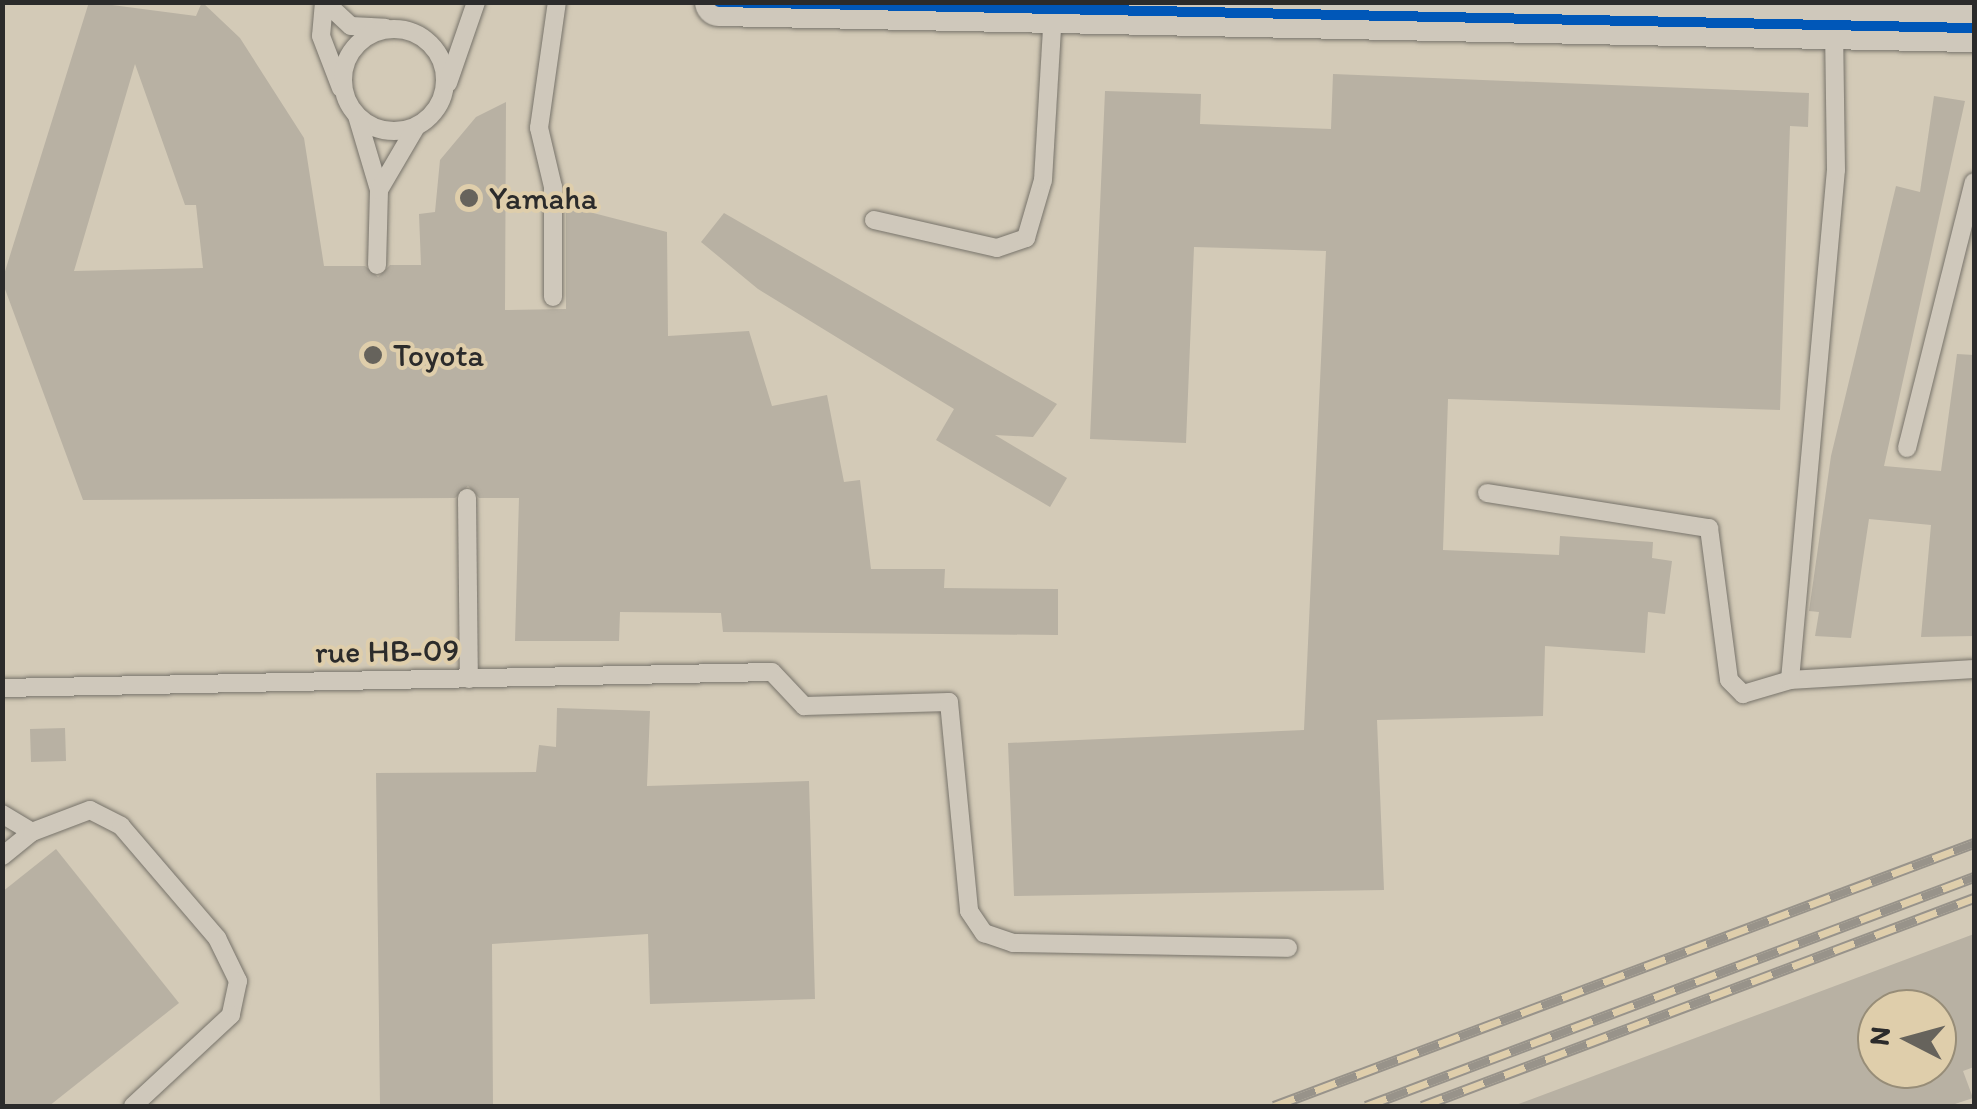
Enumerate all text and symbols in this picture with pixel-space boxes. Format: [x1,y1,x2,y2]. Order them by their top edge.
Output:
place label: Yamaha [489,179,597,217]
marker: Yamaha [458,187,480,209]
place label: Toyota [393,336,484,374]
marker: Toyota [362,344,384,366]
street label: rue HB-09 [314,631,460,671]
north arrow [1857,989,1957,1089]
text: N [1861,1025,1897,1047]

